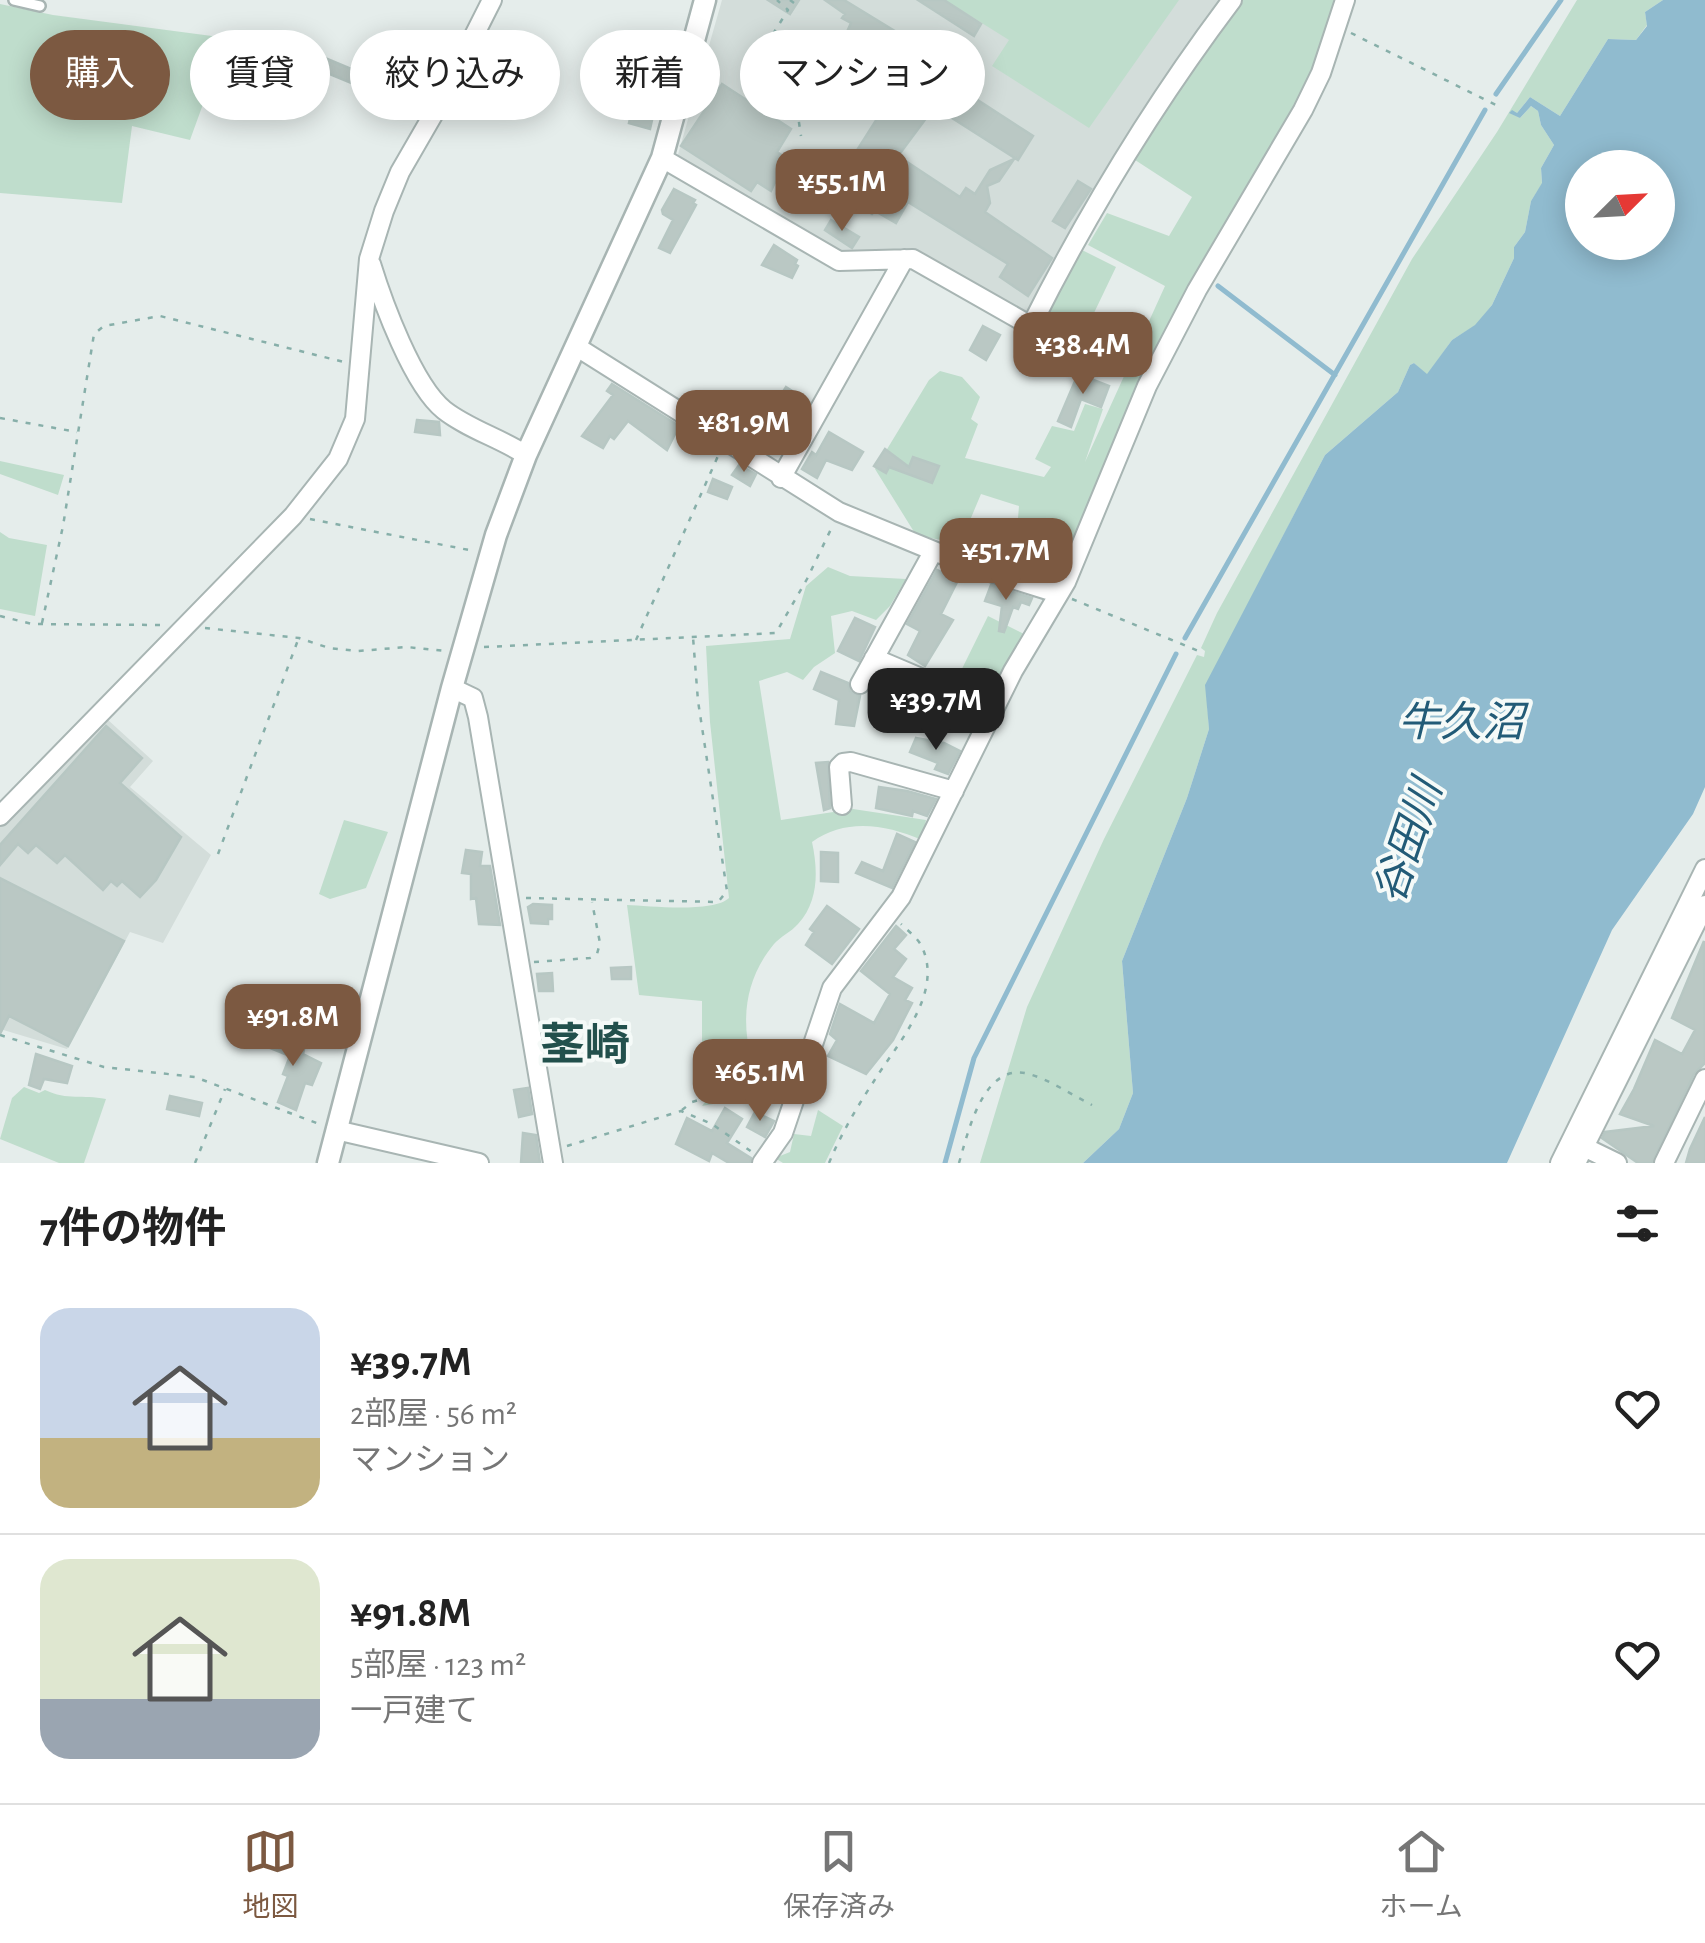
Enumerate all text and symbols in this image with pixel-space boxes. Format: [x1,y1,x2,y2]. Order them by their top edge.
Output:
chip: 購入 [30,30,170,120]
chip: 賃貸 [190,30,330,120]
chip: 絞り込み [350,30,560,120]
chip: 新着 [580,30,720,120]
chip: マンション [740,30,985,120]
pin: ¥55.1M [761,149,923,234]
north arrow [1565,150,1675,260]
map controls [1565,150,1675,260]
text: ¥55.1M [798,165,886,197]
pin: ¥38.4M [1002,312,1164,397]
text: ¥38.4M [1035,328,1131,360]
pin: ¥81.9M [663,390,825,475]
text: ¥81.9M [698,406,790,438]
pin: ¥51.7M [925,518,1087,603]
text: ¥51.7M [962,534,1050,566]
pin: ¥39.7M [855,668,1017,753]
text: ¥39.7M [890,684,982,716]
water label: 牛久沼 [1398,700,1529,744]
water label: 谷田川 [1368,771,1451,908]
pin: ¥91.8M [212,984,374,1069]
text: ¥91.8M [247,1000,339,1032]
district label: 茎崎 [540,1021,630,1069]
pin: ¥65.1M [679,1039,841,1124]
text: ¥65.1M [715,1055,805,1087]
icon: filters [1610,1196,1665,1251]
text: 7件の物件 [40,1208,226,1250]
text: ¥39.7M [350,1341,472,1383]
icon: home [120,1348,240,1468]
icon: heart [1610,1381,1665,1436]
text: 2部屋 · 56 m² [350,1398,517,1430]
text: マンション [350,1444,510,1476]
text: ¥91.8M [350,1592,471,1634]
icon: home [120,1599,240,1719]
icon: heart [1610,1632,1665,1687]
text: 5部屋 · 123 m² [350,1649,526,1681]
text: 一戸建て [350,1695,478,1727]
tab: 地図 [242,1824,298,1925]
tab: 保存済み [783,1824,895,1925]
tab: ホーム [1380,1824,1463,1925]

